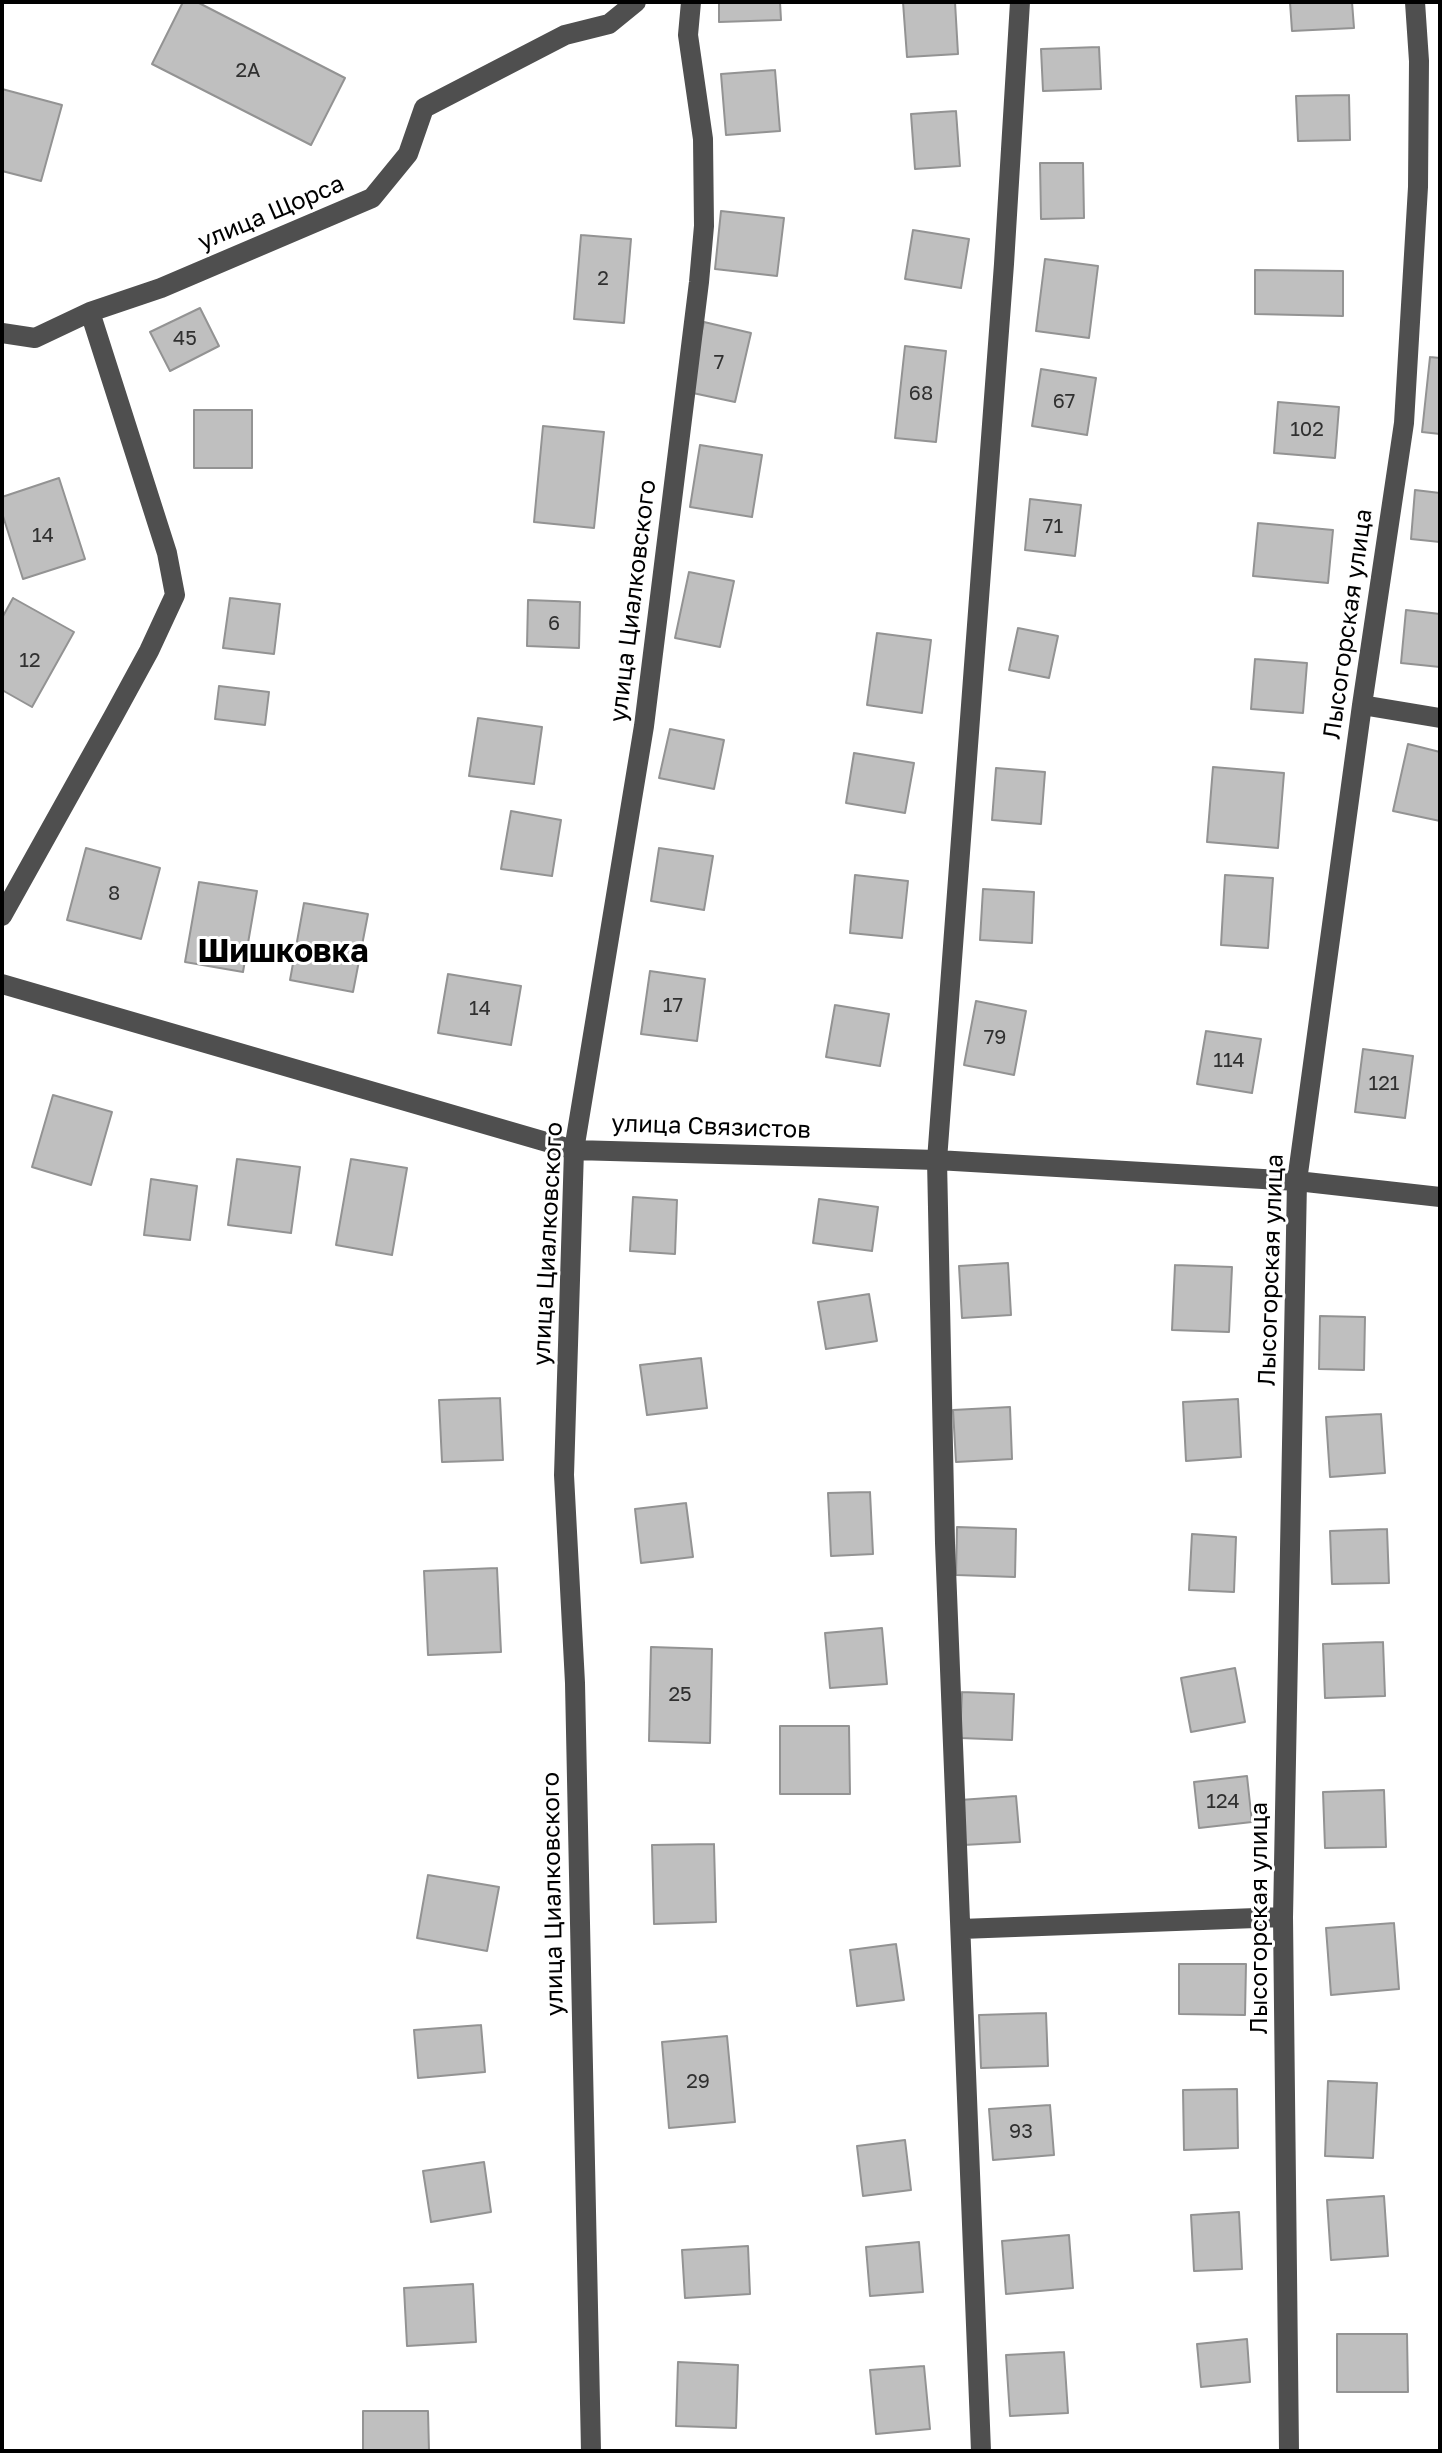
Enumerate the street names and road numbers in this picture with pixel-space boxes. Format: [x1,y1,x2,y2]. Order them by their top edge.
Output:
street label: улица Щорса [194,169,348,257]
street label: улица Циалковского [604,478,662,724]
street label: Лысогорская улица [1318,507,1378,741]
street label: улица Связистов [611,1109,811,1145]
street label: улица Циалковского [527,1121,569,1367]
street label: Лысогорская улица [1253,1153,1289,1387]
street label: улица Циалковского [536,1772,570,2016]
street label: Лысогорская улица [1245,1802,1273,2034]

